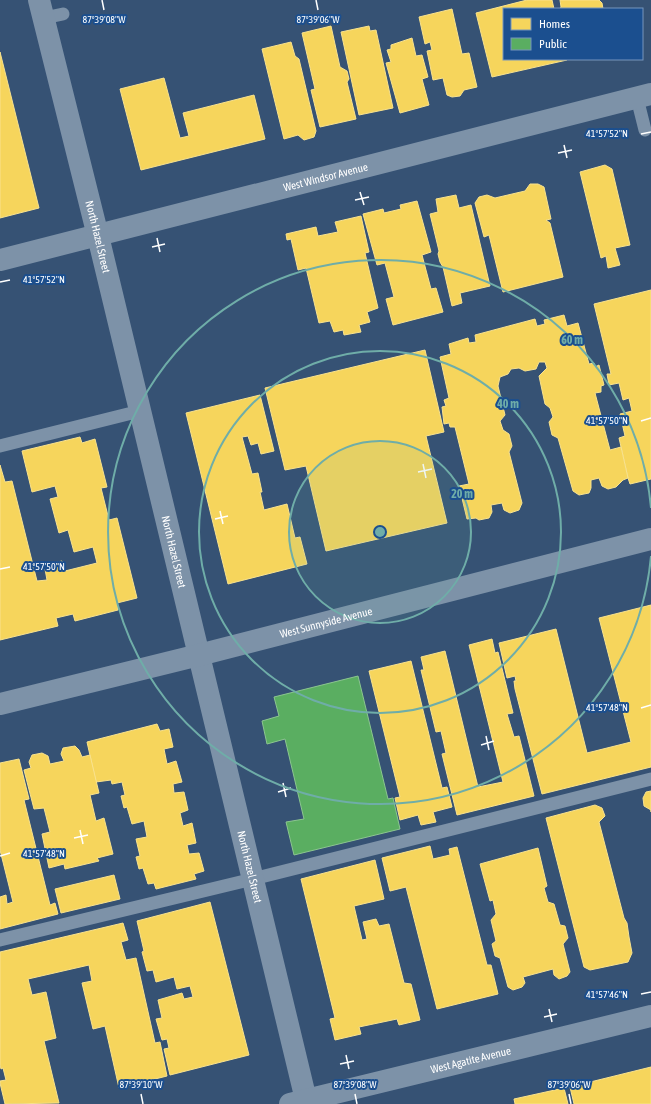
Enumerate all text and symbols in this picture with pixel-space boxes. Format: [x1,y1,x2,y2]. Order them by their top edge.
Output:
legend [503,8,643,60]
text: 87°39'08"W [82,14,126,25]
text: 87°39'06"W [296,14,340,25]
text: Homes [539,17,570,31]
text: Public [539,37,567,51]
text: 41°57'52"N [586,128,628,139]
street label: West Windsor Avenue [282,160,369,193]
street label: North Hazel Street [83,199,113,274]
text: 41°57'52"N [23,274,65,285]
text: 60 m [561,333,583,347]
text: 40 m [496,397,519,411]
text: 41°57'50"N [586,415,628,426]
text: 20 m [451,487,473,501]
street label: North Hazel Street [160,514,188,589]
centre of rings [373,525,387,539]
text: 41°57'50"N [23,561,65,572]
street label: West Sunnyside Avenue [278,605,373,640]
text: 41°57'48"N [586,702,628,713]
street label: North Hazel Street [235,829,264,904]
text: 41°57'48"N [23,848,65,859]
text: 41°57'46"N [586,989,628,1000]
street label: West Agatite Avenue [429,1044,512,1075]
text: 87°39'10"W [119,1079,163,1090]
text: 87°39'08"W [333,1079,377,1090]
text: 87°39'06"W [547,1079,591,1090]

